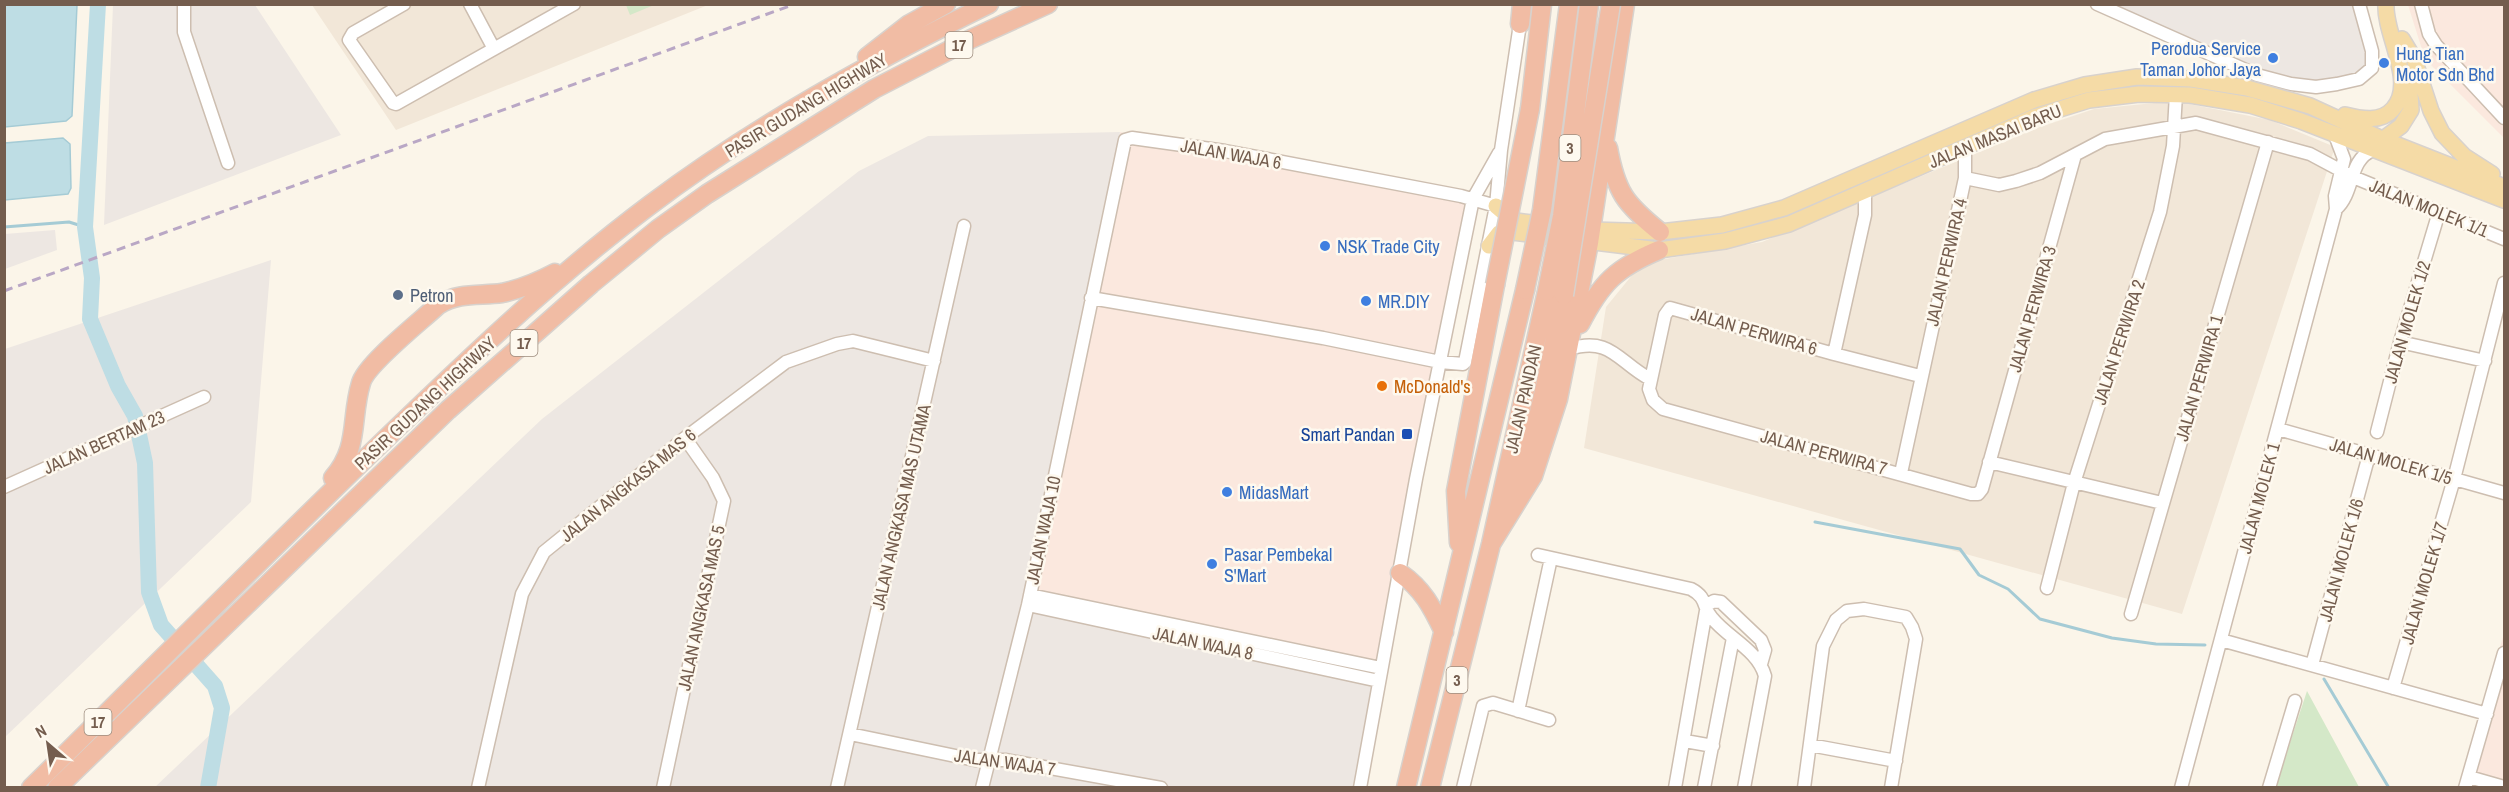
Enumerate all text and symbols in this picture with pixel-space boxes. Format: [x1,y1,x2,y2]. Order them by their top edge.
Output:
road number: 17 [946,32,972,58]
place label: Perodua Service Taman Johor Jaya [2140,36,2261,82]
place label: Hung Tian Motor Sdn Bhd [2396,41,2494,87]
street label: PASIR GUDANG HIGHWAY [720,47,892,163]
marker: Perodua Service Taman Johor Jaya [2266,51,2280,65]
marker: Hung Tian Motor Sdn Bhd [2377,56,2391,70]
street label: JALAN MASAI BARU [1925,98,2065,174]
street label: JALAN WAJA 6 [1179,133,1283,175]
road number: 3 [1560,135,1580,161]
street label: JALAN MOLEK 1/1 [2366,173,2493,244]
street label: JALAN PERWIRA 4 [1919,196,1973,328]
place label: NSK Trade City [1337,234,1440,259]
marker: NSK Trade City [1318,239,1332,253]
street label: JALAN PERWIRA 3 [2002,243,2062,375]
street label: JALAN MOLEK 1/2 [2378,258,2436,386]
street label: JALAN PERWIRA 2 [2087,276,2151,408]
place label: Petron [410,283,454,308]
marker: Petron [391,288,405,302]
place label: MR.DIY [1378,289,1430,314]
marker: MR.DIY [1359,294,1373,308]
street label: JALAN PERWIRA 6 [1688,301,1820,361]
street label: JALAN PERWIRA 1 [2169,311,2229,444]
road number: 17 [510,330,538,356]
street label: PASIR GUDANG HIGHWAY [349,331,501,475]
street label: JALAN PANDAN [1498,342,1548,456]
place label: McDonald's [1394,374,1471,399]
marker: McDonald's [1375,379,1389,393]
street label: JALAN ANGKASA MAS UTAMA [865,401,937,612]
street label: JALAN BERTAM 23 [39,404,169,480]
street label: JALAN ANGKASA MAS 6 [555,422,701,548]
place label: Smart Pandan [1301,422,1395,447]
street label: JALAN PERWIRA 7 [1758,423,1890,481]
marker: Smart Pandan [1400,427,1414,441]
street label: JALAN MOLEK 1/5 [2327,432,2455,490]
street label: JALAN MOLEK 1 [2232,439,2286,556]
street label: JALAN WAJA 10 [1019,473,1067,587]
place label: MidasMart [1239,480,1309,505]
marker: MidasMart [1220,485,1234,499]
street label: JALAN MOLEK 1/6 [2313,496,2369,624]
street label: JALAN MOLEK 1/7 [2395,519,2453,647]
street label: JALAN ANGKASA MAS 5 [671,523,731,693]
place label: Pasar Pembekal S'Mart [1224,542,1332,588]
marker: Pasar Pembekal S'Mart [1205,557,1219,571]
street label: JALAN WAJA 8 [1151,620,1255,666]
road number: 3 [1446,667,1468,693]
road number: 17 [84,709,112,735]
north arrow [18,714,78,774]
text: N [31,719,50,743]
street label: JALAN WAJA 7 [953,743,1057,781]

